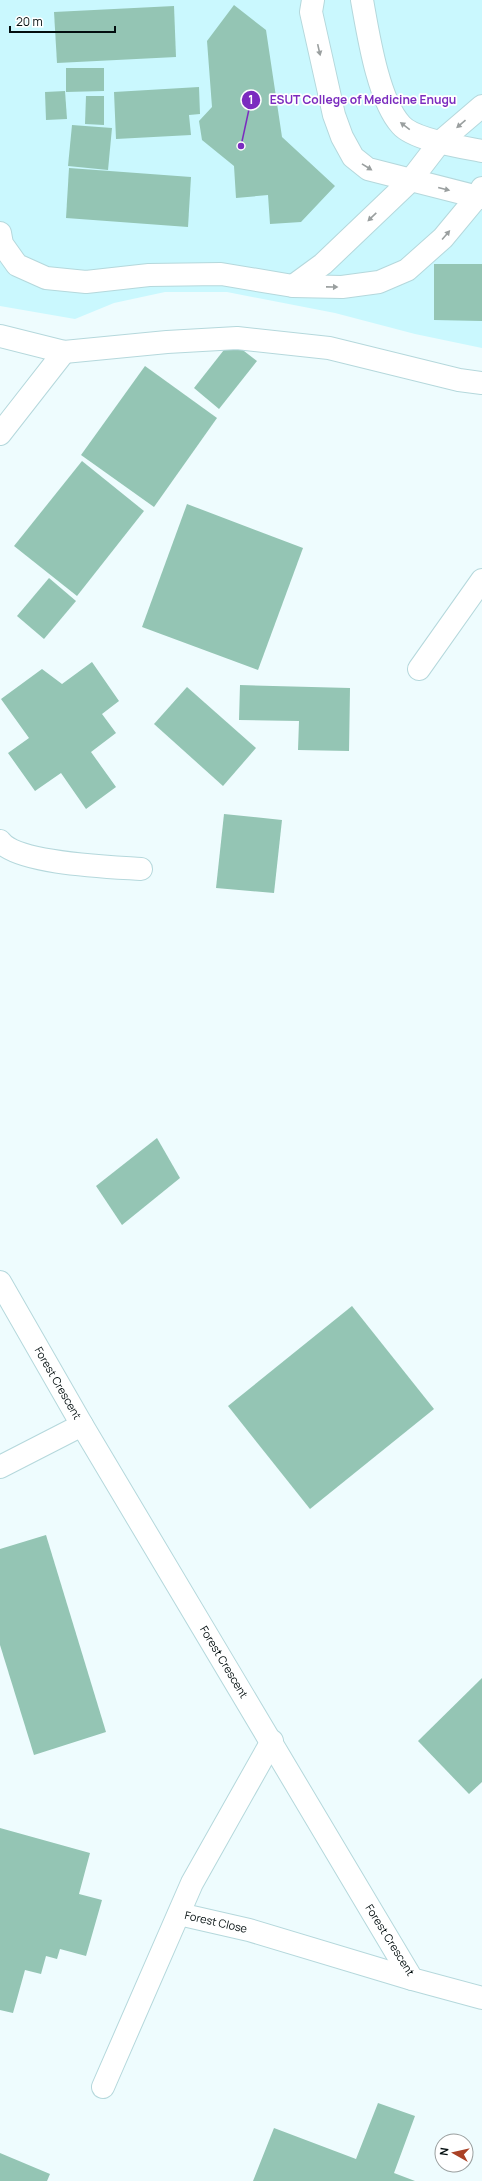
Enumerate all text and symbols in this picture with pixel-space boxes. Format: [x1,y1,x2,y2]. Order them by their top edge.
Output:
scale bar [10,8,115,34]
text: 20 m [16,13,43,30]
one-way arrow [317,43,323,56]
callout: ESUT College of Medicine Enugu [241,88,464,112]
text: 1 [248,91,254,108]
text: ESUT College of Medicine Enugu [270,91,456,108]
one-way arrow [456,119,466,129]
one-way arrow [399,122,410,130]
one-way arrow [361,163,372,171]
one-way arrow [437,186,450,192]
one-way arrow [367,212,377,222]
one-way arrow [441,230,451,240]
one-way arrow [326,284,339,290]
street label: Forest Crescent [32,1344,85,1422]
street label: Forest Crescent [197,1623,252,1701]
street label: Forest Crescent [362,1901,418,1978]
street label: Forest Close [183,1907,249,1936]
north arrow [434,2133,474,2173]
text: N [436,2146,452,2156]

